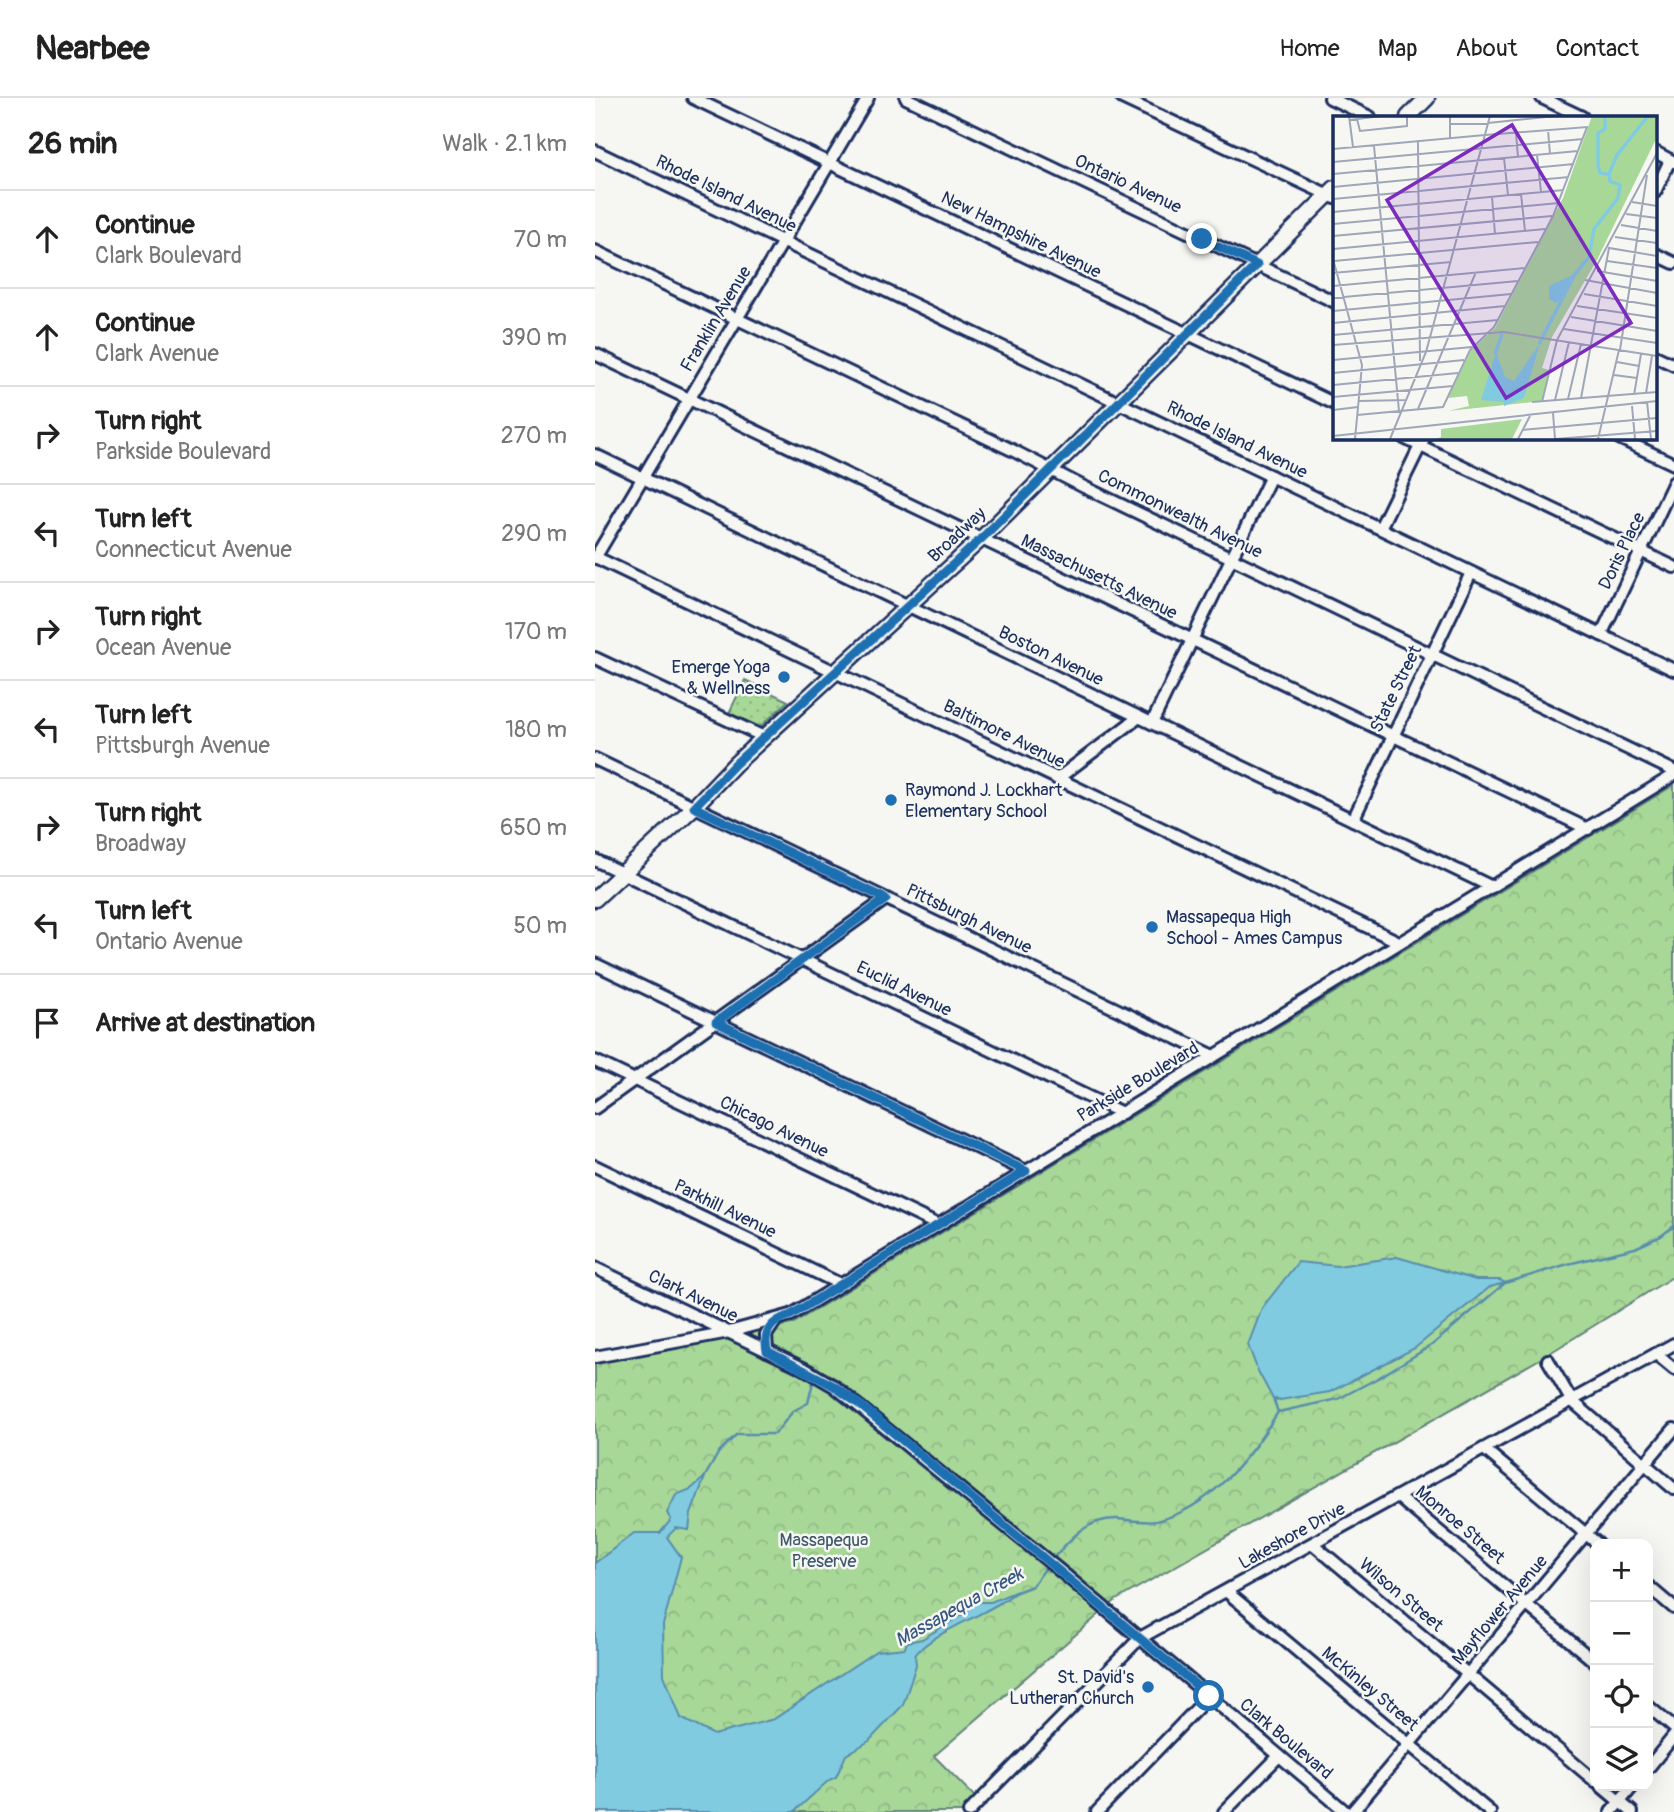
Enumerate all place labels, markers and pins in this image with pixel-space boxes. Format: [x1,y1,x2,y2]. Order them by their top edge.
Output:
place label: Emerge Yoga & Wellness [672,656,770,700]
marker: Emerge Yoga & Wellness [776,669,792,685]
place label: Raymond J. Lockhart Elementary School [905,779,1063,823]
marker: Raymond J. Lockhart Elementary School [883,792,899,808]
place label: Massapequa High School - Ames Campus [1166,906,1342,950]
marker: Massapequa High School - Ames Campus [1144,919,1160,935]
place label: St. David's Lutheran Church [1009,1666,1134,1710]
marker: St. David's Lutheran Church [1140,1679,1156,1695]

